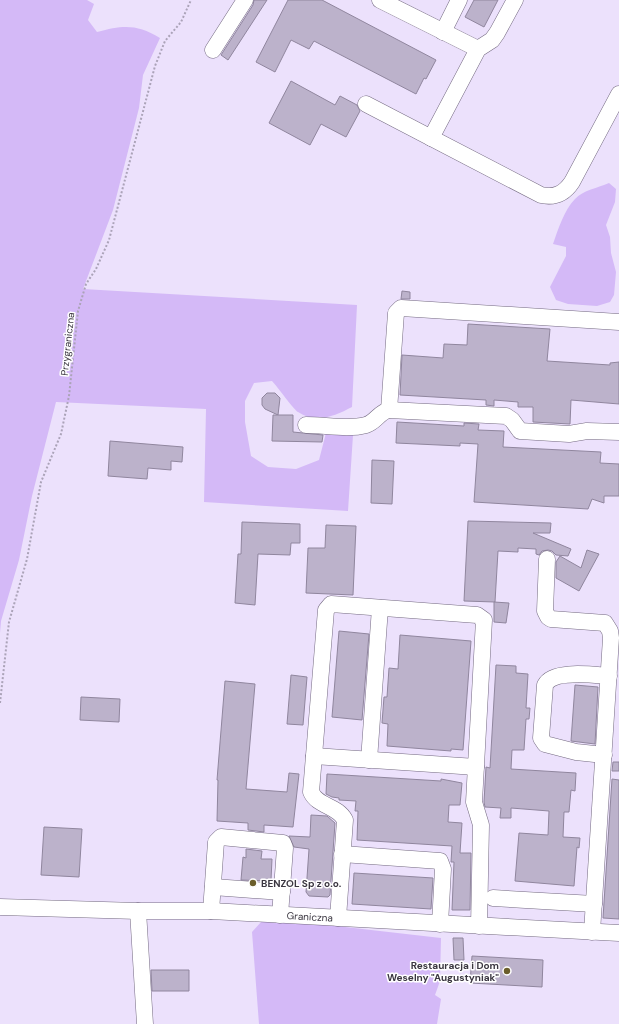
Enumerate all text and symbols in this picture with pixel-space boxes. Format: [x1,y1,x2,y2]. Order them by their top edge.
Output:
street label: Przygraniczna [58,312,77,376]
place label: BENZOL Sp z o.o. [261,877,342,890]
marker: BENZOL Sp z o.o. [248,878,258,888]
street label: Graniczna [286,909,333,925]
place label: Restauracja i Dom Weselny "Augustyniak" [387,959,499,984]
marker: Restauracja i Dom Weselny "Augustyniak" [502,966,512,976]

